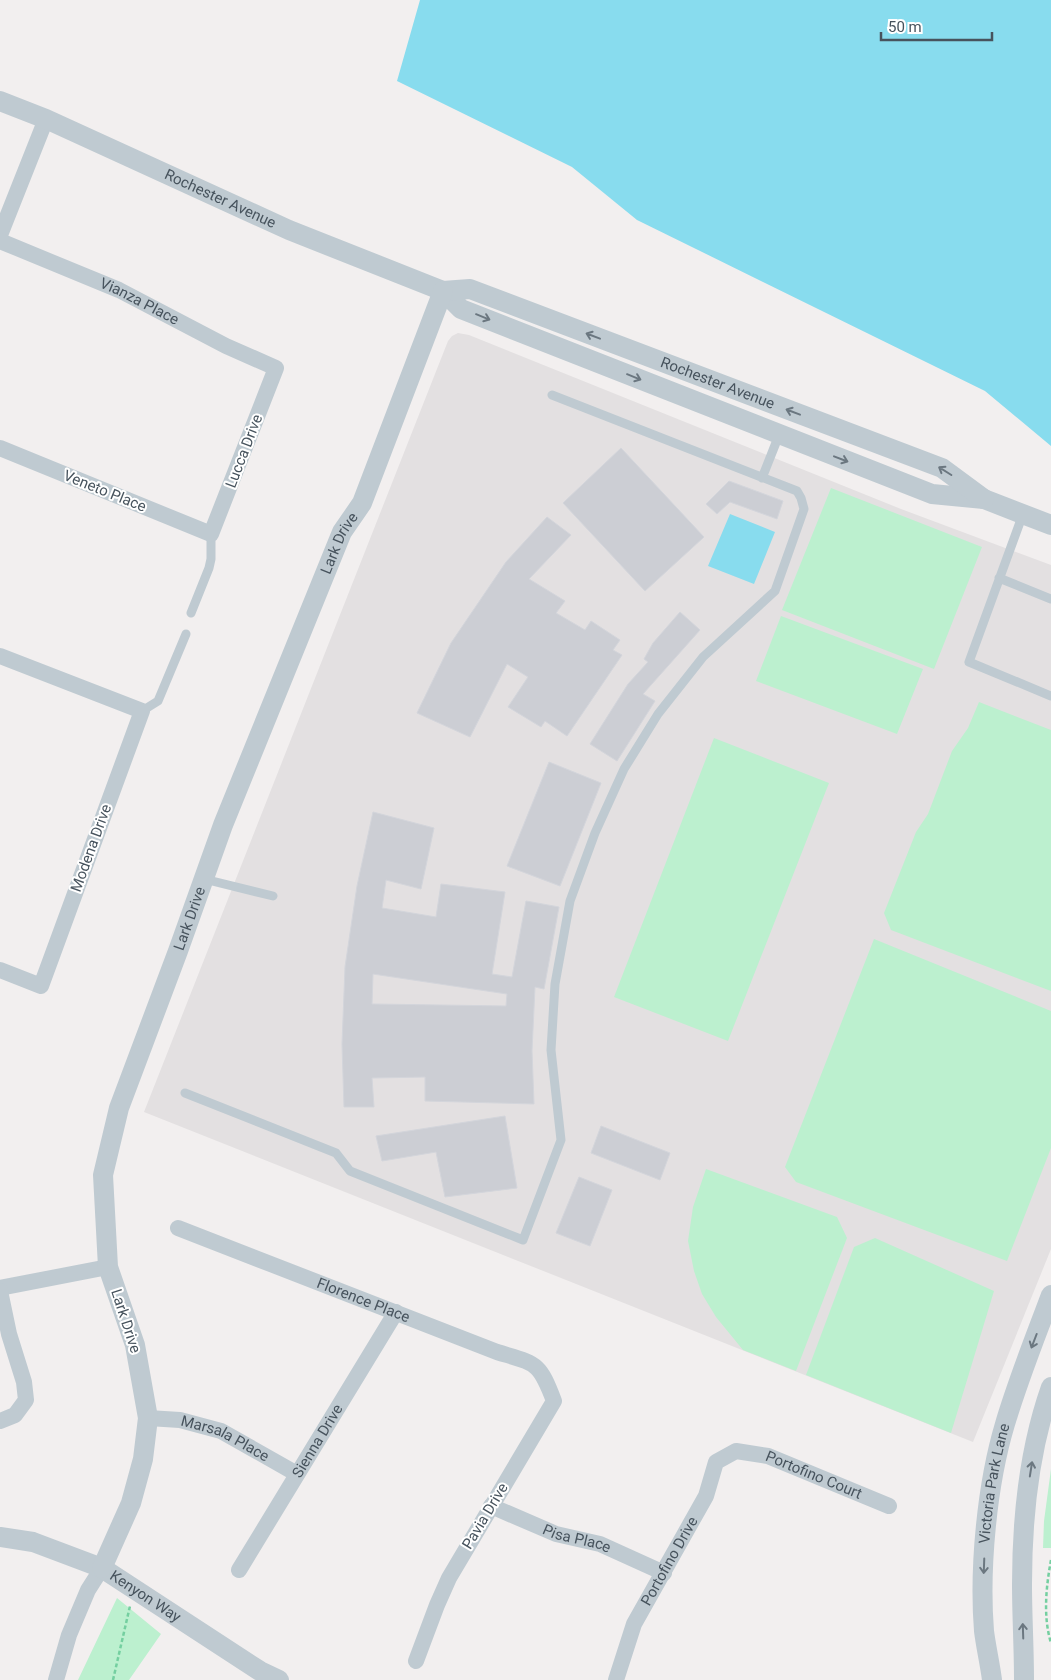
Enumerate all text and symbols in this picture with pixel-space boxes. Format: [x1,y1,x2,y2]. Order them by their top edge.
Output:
scale bar [881,10,992,42]
text: 50 m [888,18,922,36]
street label: Rochester Avenue [162,165,279,232]
street label: Vianza Place [97,274,182,329]
one-way arrow [474,313,490,322]
one-way arrow [586,330,601,340]
street label: Rochester Avenue [658,353,777,413]
one-way arrow [625,373,641,382]
one-way arrow [786,407,802,416]
street label: Lucca Drive [222,412,266,490]
one-way arrow [833,455,848,464]
one-way arrow [938,465,952,475]
street label: Veneto Place [61,466,149,516]
street label: Lark Drive [317,509,362,577]
street label: Modena Drive [67,802,115,894]
street label: Lark Drive [170,884,209,953]
street label: Florence Place [314,1274,413,1326]
street label: Lark Drive [107,1287,145,1355]
one-way arrow [1028,1333,1037,1348]
street label: Sienna Drive [288,1401,347,1481]
street label: Marsala Place [179,1412,272,1465]
street label: Victoria Park Lane [975,1421,1014,1544]
street label: Portofino Court [763,1447,865,1503]
one-way arrow [1027,1462,1037,1478]
street label: Pavia Drive [458,1480,512,1552]
street label: Portofino Drive [637,1513,702,1609]
street label: Pisa Place [540,1520,614,1557]
one-way arrow [979,1558,989,1574]
street label: Kenyon Way [106,1567,184,1626]
one-way arrow [1019,1624,1028,1640]

